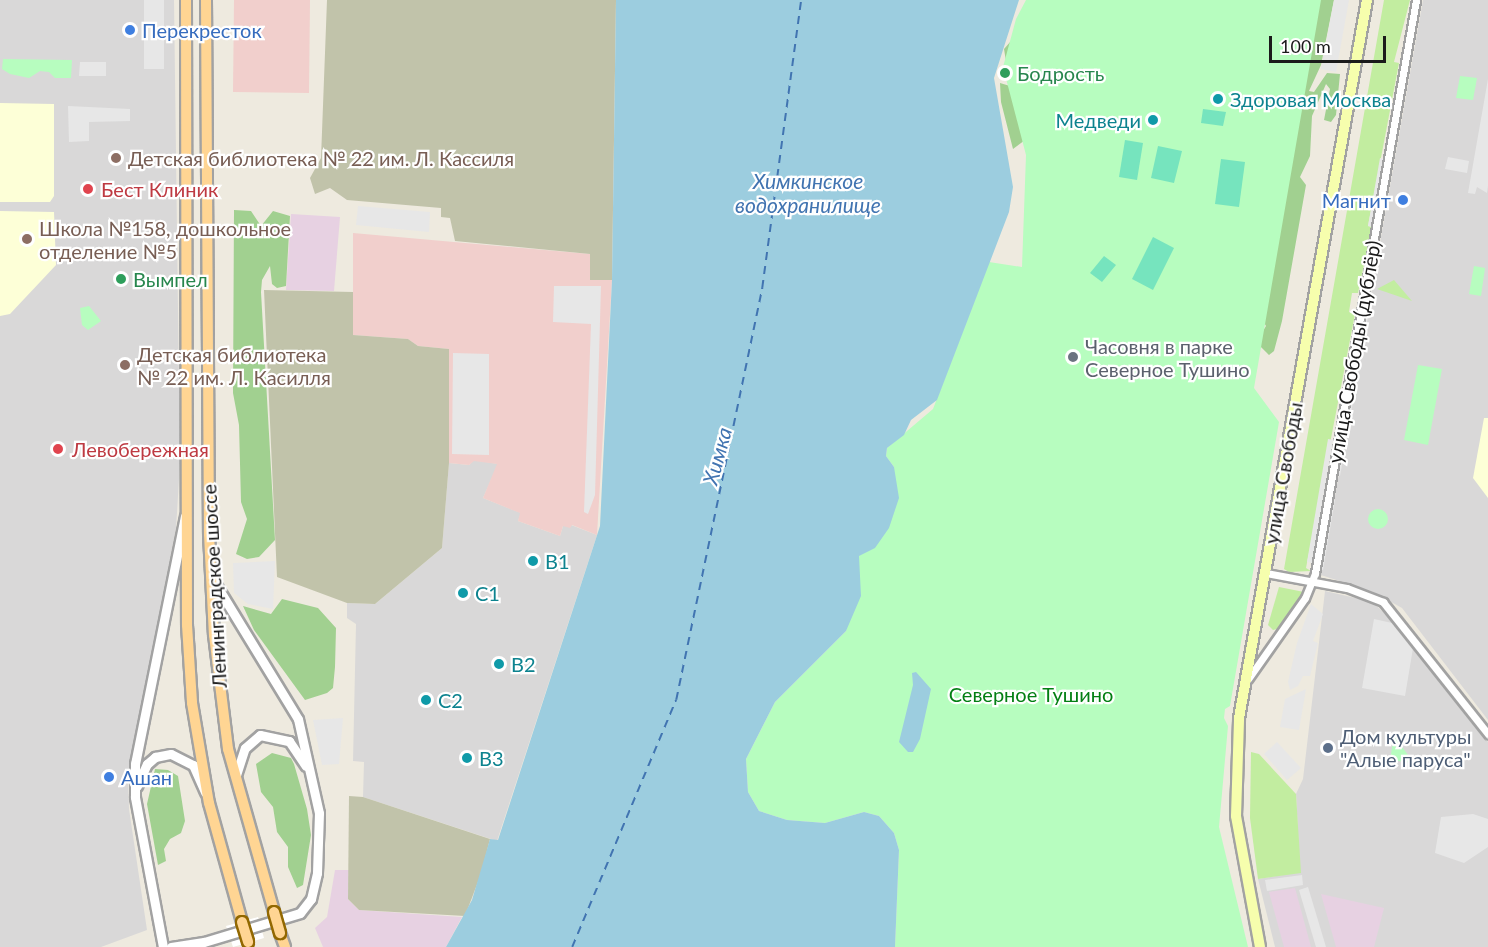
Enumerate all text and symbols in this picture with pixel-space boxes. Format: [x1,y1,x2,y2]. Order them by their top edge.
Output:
place label: Перекресток [142,18,262,42]
marker: Перекресток [123,23,137,37]
scale bar [1272,24,1389,62]
text: 100 m [1280,35,1331,57]
place label: Бодрость [1017,61,1104,85]
marker: Бодрость [998,66,1012,80]
place label: Здоровая Москва [1230,87,1391,111]
marker: Здоровая Москва [1211,92,1225,106]
place label: Медведи [1056,108,1141,132]
marker: Медведи [1146,113,1160,127]
place label: Детская библиотека № 22 им. Л. Кассиля [128,146,514,170]
marker: Детская библиотека № 22 им. Л. Кассиля [109,151,123,165]
water label: Химкинское водохранилище [735,168,881,218]
place label: Бест Клиник [101,177,218,201]
marker: Бест Клиник [79,180,97,198]
place label: Магнит [1322,188,1391,212]
marker: Магнит [1396,193,1410,207]
place label: Школа №158, дошкольное отделение №5 [39,216,291,263]
marker: Школа №158, дошкольное отделение №5 [20,232,34,246]
street label: улица Свободы (дублёр) [1323,239,1385,465]
place label: Вымпел [133,267,208,291]
marker: Вымпел [114,272,128,286]
place label: Часовня в парке Северное Тушино [1085,334,1250,381]
place label: Детская библиотека № 22 им. Л. Касилля [137,342,331,389]
marker: Часовня в парке Северное Тушино [1066,350,1080,364]
marker: Детская библиотека № 22 им. Л. Касилля [118,358,132,372]
street label: улица Свободы [1259,400,1307,546]
water label: Химка [697,425,737,487]
place label: Левобережная [72,437,209,461]
marker: Левобережная [49,440,67,458]
street label: Ленинградское шоссе [197,484,231,688]
place label: B1 [545,549,570,573]
marker: B1 [526,554,540,568]
place label: C1 [475,581,500,605]
marker: C1 [456,586,470,600]
place label: B2 [511,652,536,676]
marker: B2 [492,657,506,671]
park label: Северное Тушино [949,682,1113,706]
place label: C2 [438,688,463,712]
marker: C2 [419,693,433,707]
place label: Дом культуры "Алые паруса" [1340,724,1471,771]
marker: Дом культуры "Алые паруса" [1321,741,1335,755]
place label: B3 [479,746,504,770]
marker: B3 [460,751,474,765]
place label: Ашан [121,765,172,789]
marker: Ашан [102,770,116,784]

